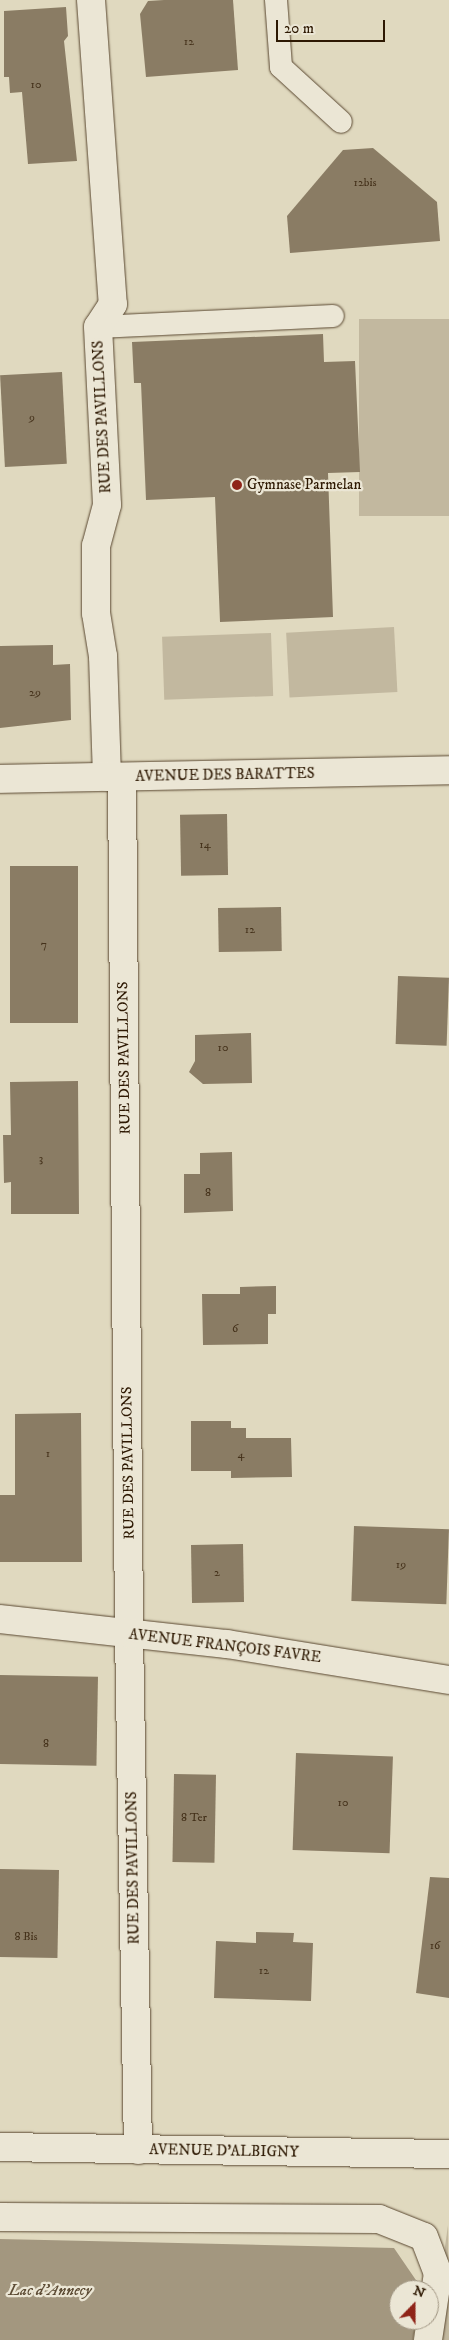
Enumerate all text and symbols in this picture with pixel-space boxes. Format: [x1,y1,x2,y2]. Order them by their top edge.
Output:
scale bar [279,10,388,42]
text: 20 m [284,19,314,38]
house number: 12 [184,35,194,49]
house number: 10 [31,78,41,92]
house number: 12bis [353,176,377,190]
street label: RUE DES PAVILLONS [89,340,115,494]
house number: 9 [29,411,35,425]
place label: Gymnase Parmelan [247,476,361,494]
marker: Gymnase Parmelan [231,479,243,491]
house number: 29 [29,686,41,700]
street label: AVENUE DES BARATTES [135,764,315,786]
house number: 14 [199,838,211,852]
house number: 12 [245,923,255,937]
house number: 7 [41,938,47,952]
street label: RUE DES PAVILLONS [114,981,134,1135]
house number: 10 [218,1041,228,1055]
house number: 3 [39,1152,43,1166]
house number: 8 [205,1186,211,1200]
house number: 6 [232,1322,238,1336]
street label: RUE DES PAVILLONS [118,1386,138,1540]
house number: 1 [46,1447,50,1461]
house number: 4 [238,1448,244,1462]
house number: 19 [396,1558,406,1572]
house number: 2 [214,1566,220,1580]
street label: AVENUE FRANÇOIS FAVRE [128,1625,322,1667]
house number: 8 [43,1737,49,1751]
street label: RUE DES PAVILLONS [123,1791,143,1945]
house number: 10 [338,1796,348,1810]
house number: 8 Ter [181,1811,207,1825]
house number: 8 Bis [14,1930,38,1944]
house number: 16 [430,1939,440,1953]
house number: 12 [259,1964,269,1978]
street label: AVENUE D'ALBIGNY [149,2141,299,2161]
water label: Lac d'Annecy [8,2280,92,2300]
north arrow [389,2280,439,2330]
text: N [411,2282,428,2303]

